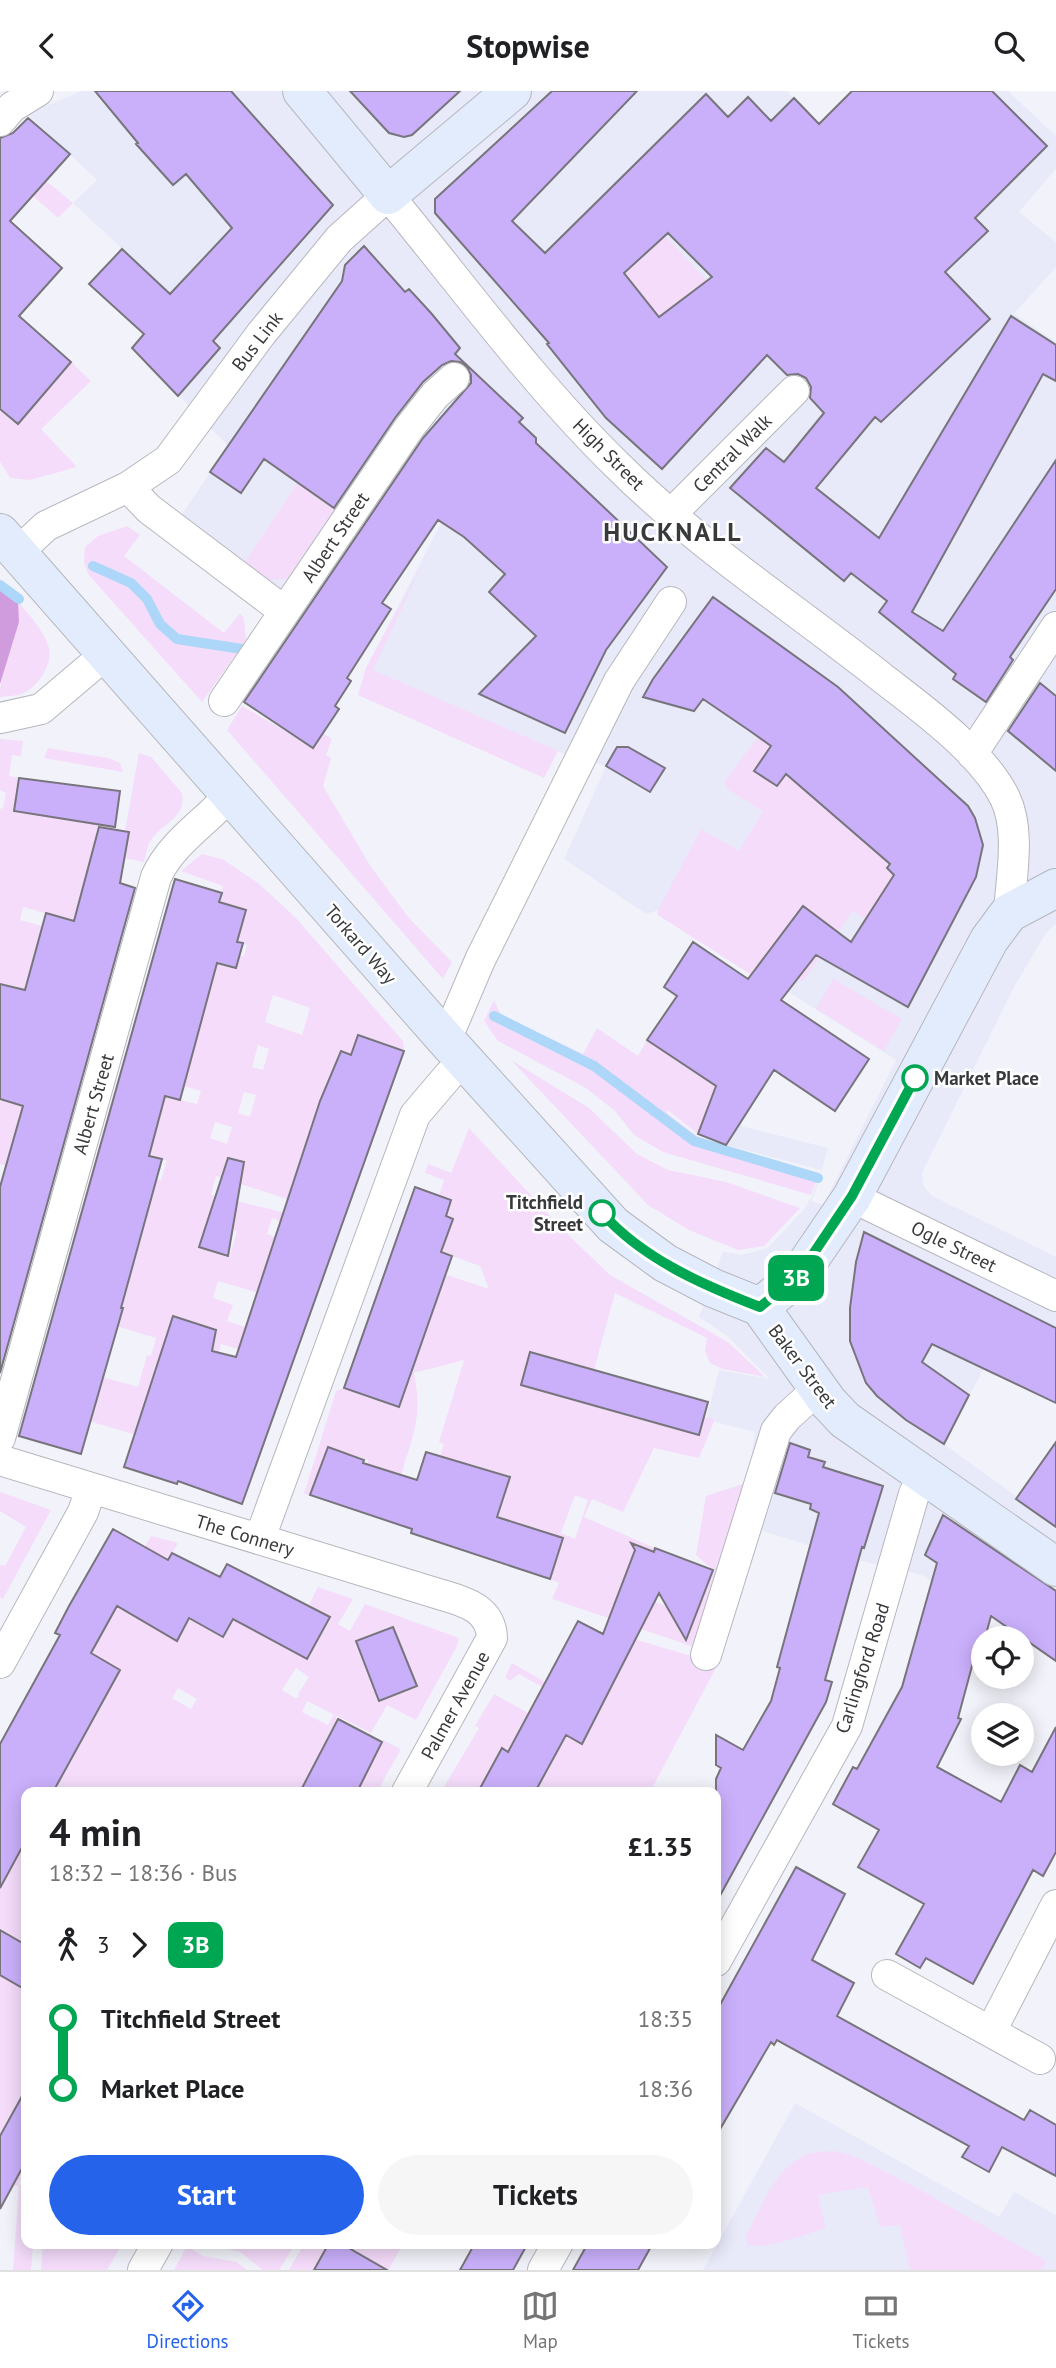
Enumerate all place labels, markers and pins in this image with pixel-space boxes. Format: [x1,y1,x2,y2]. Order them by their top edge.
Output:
marker: Market Place [902,1065,928,1091]
place label: Market Place [934,1066,1039,1090]
place label: Titchfield Street [506,1190,583,1236]
marker: Titchfield Street [589,1200,615,1226]

